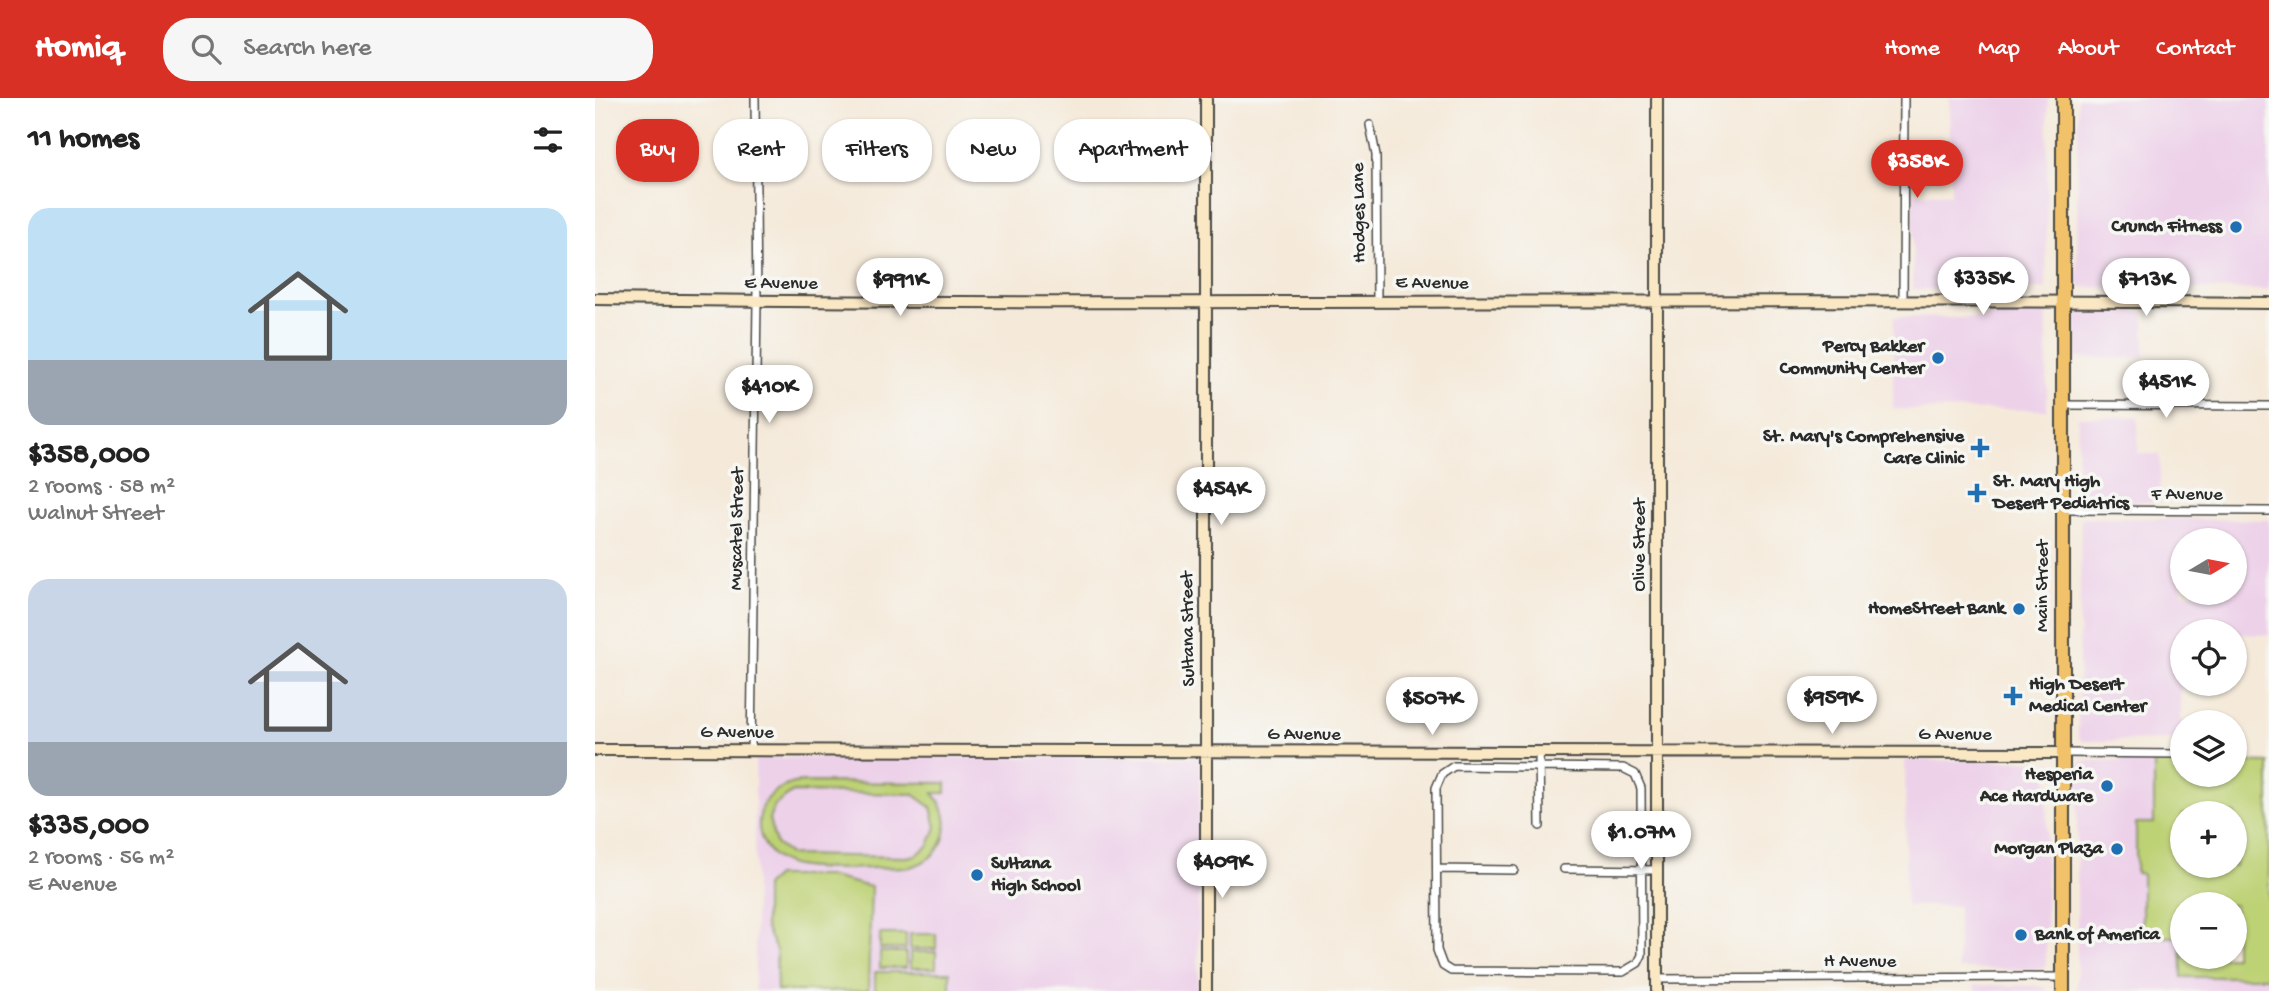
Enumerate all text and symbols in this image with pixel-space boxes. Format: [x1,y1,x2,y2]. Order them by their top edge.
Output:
search box [163,18,653,81]
text: Homiq [35,30,121,68]
icon: search [187,30,225,68]
text: Search here [243,34,371,65]
text: Home [1884,35,1940,64]
text: Map [1978,35,2020,64]
text: About [2058,35,2118,64]
text: Contact [2156,35,2234,64]
chip: Buy [616,119,699,182]
chip: Rent [713,119,808,182]
chip: Filters [822,119,932,182]
chip: New [946,119,1040,182]
chip: Apartment [1054,119,1211,182]
icon: filters [529,121,567,159]
text: 11 homes [28,123,139,158]
pin: $358K [1868,140,1966,200]
text: $358K [1887,149,1947,176]
street label: Hodges Lane [1348,162,1372,263]
place label: Crunch Fitness [2110,216,2223,239]
marker: Crunch Fitness [2228,219,2244,235]
icon: home [235,253,361,379]
pin: $991K [851,258,949,318]
pin: $335K [1934,258,2032,317]
pin: $713K [2097,258,2195,318]
text: $335K [1954,266,2012,293]
text: $991K [872,267,928,294]
text: $713K [2118,267,2174,294]
street label: E Avenue [1395,272,1469,296]
street label: E Avenue [744,273,818,296]
place label: Percy Bakker Community Center [1779,336,1926,381]
marker: Percy Bakker Community Center [1930,350,1946,366]
pin: $451K [2117,360,2215,420]
pin: $410K [720,366,818,425]
text: $451K [2138,369,2194,396]
text: $410K [741,374,797,401]
place label: St. Mary's Comprehensive Care Clinic [1763,426,1966,471]
marker: St. Mary's Comprehensive Care Clinic [1970,438,1990,458]
text: $358,000 [28,439,150,474]
street label: Muscatel Street [725,465,751,591]
pin: $454K [1172,468,1270,527]
place label: St. Mary High Desert Pediatrics [1991,471,2130,516]
text: 2 rooms · 58 m² [28,474,175,501]
text: $454K [1193,476,1249,503]
marker: St. Mary High Desert Pediatrics [1967,483,1987,503]
street label: F Avenue [2150,484,2223,507]
street label: Olive Street [1629,496,1652,592]
text: Walnut Street [28,501,163,528]
north arrow [2170,528,2247,606]
map controls [2170,528,2247,969]
street label: Main Street [2032,538,2055,632]
street label: Sultana Street [1176,569,1202,687]
place label: HomeStreet Bank [1868,598,2008,621]
marker: HomeStreet Bank [2011,601,2027,617]
button: locate [2170,619,2247,696]
icon: home [235,624,361,750]
place label: High Desert Medical Center [2029,674,2149,719]
pin: $959K [1783,676,1881,736]
pin: $507K [1383,678,1481,737]
text: $959K [1803,685,1861,712]
text: $507K [1402,686,1462,713]
marker: High Desert Medical Center [2003,686,2023,706]
button: layers [2170,710,2247,787]
street label: G Avenue [700,722,774,745]
street label: G Avenue [1267,724,1341,747]
street label: G Avenue [1918,724,1992,747]
place label: Hesperia Ace Hardware [1979,764,2094,809]
marker: Hesperia Ace Hardware [2099,778,2115,794]
button: + [2170,801,2247,878]
text: $335,000 [28,810,149,845]
pin: $1.07M [1584,812,1698,871]
text: $1.07M [1607,820,1675,847]
place label: Morgan Plaza [1994,838,2104,861]
pin: $409K [1173,840,1271,900]
marker: Morgan Plaza [2109,841,2125,857]
text: 2 rooms · 56 m² [28,845,174,872]
text: $409K [1193,849,1251,876]
place label: Sultana High School [991,853,1081,898]
marker: Sultana High School [969,867,985,883]
text: E Avenue [28,872,117,899]
button: − [2170,892,2247,969]
place label: Bank of America [2034,924,2161,947]
marker: Bank of America [2013,927,2029,943]
street label: H Avenue [1824,951,1896,974]

